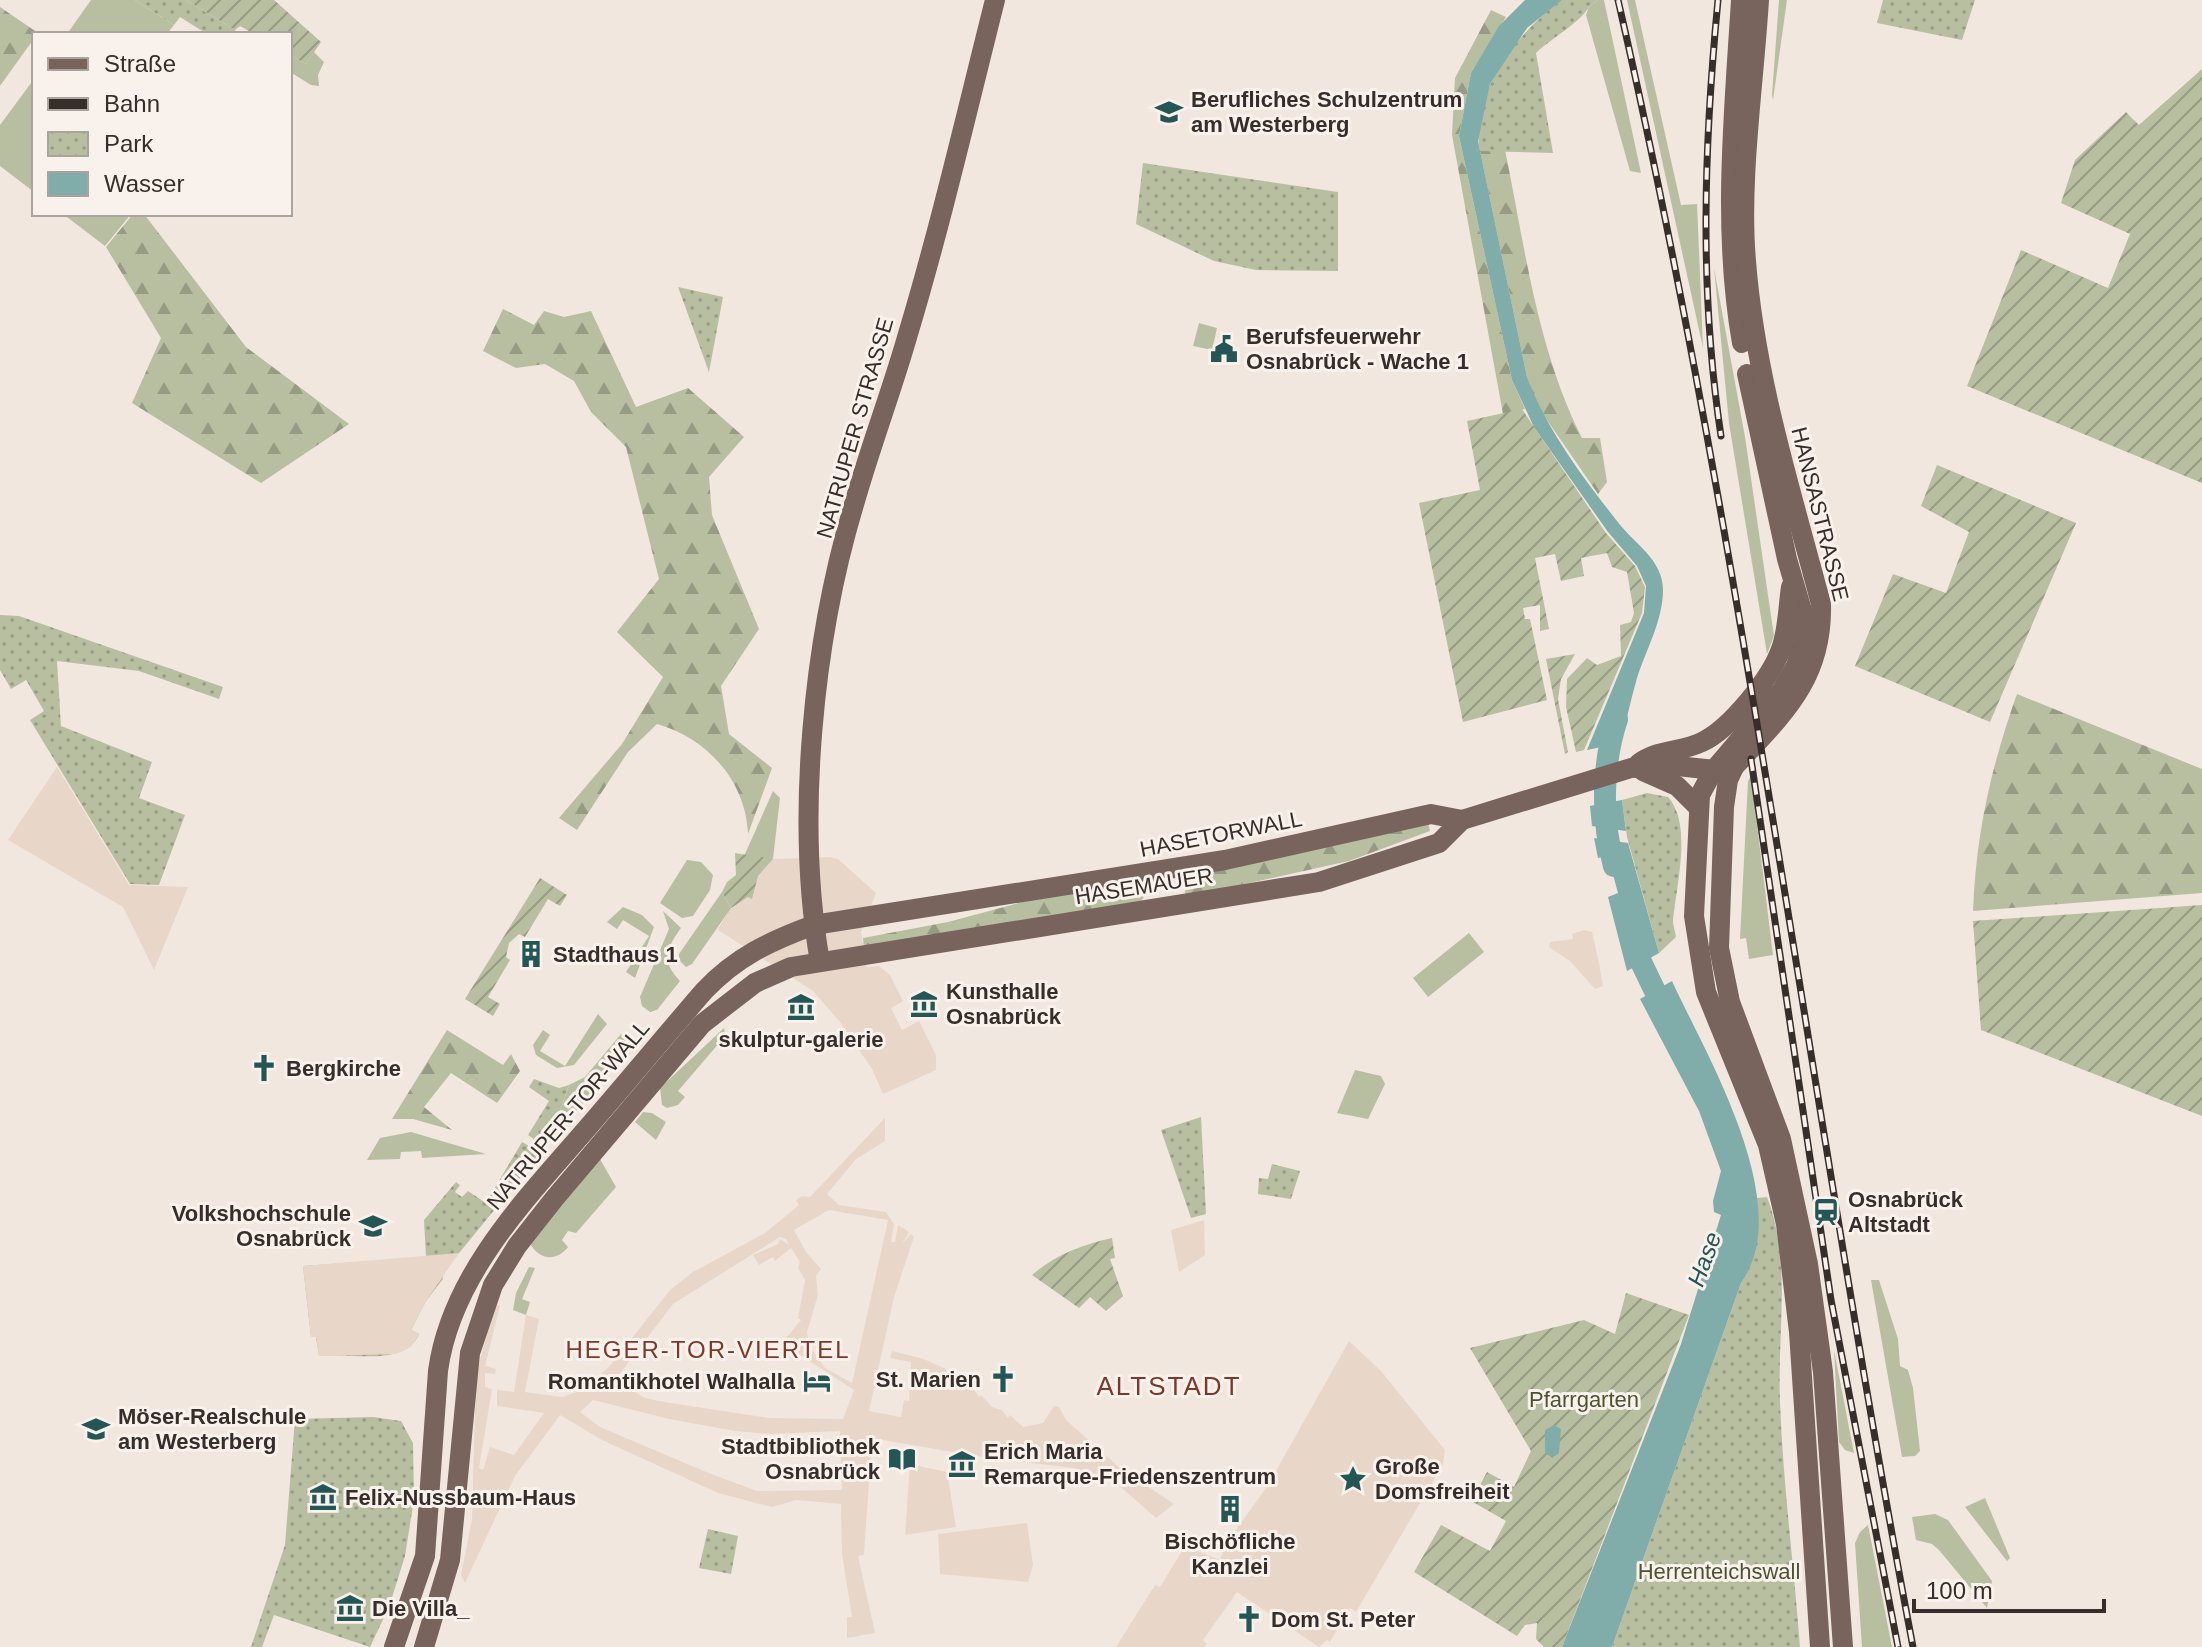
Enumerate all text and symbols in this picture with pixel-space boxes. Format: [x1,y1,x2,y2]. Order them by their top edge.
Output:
legend [32,32,292,216]
text: Straße [104,50,176,77]
place label: Berufliches Schulzentrum am Westerberg [1191,87,1462,137]
text: Bahn [104,90,160,117]
school or university icon: Berufliches Schulzentrum am Westerberg [1154,97,1184,127]
text: Park [104,130,154,157]
text: Wasser [104,170,184,197]
street label: NATRUPER STRASSE [812,315,898,541]
place label: Berufsfeuerwehr Osnabrück - Wache 1 [1246,324,1469,374]
public building icon: Berufsfeuerwehr Osnabrück - Wache 1 [1209,334,1239,364]
street label: HANSASTRASSE [1786,424,1854,604]
street label: HASETORWALL [1138,806,1304,862]
street label: HASEMAUER [1073,863,1215,909]
building icon: Stadthaus 1 [516,939,546,969]
place label: Stadthaus 1 [553,942,678,967]
place label: Kunsthalle Osnabrück [946,979,1062,1029]
museum icon: Kunsthalle Osnabrück [909,989,939,1019]
museum icon: skulptur-galerie [786,992,816,1022]
street label: NATRUPER-TOR-WALL [482,1015,654,1215]
place label: skulptur-galerie [718,1027,884,1052]
church icon: Bergkirche [249,1053,279,1083]
place label: Bergkirche [286,1056,401,1081]
place label: Osnabrück Altstadt [1848,1187,1964,1237]
station icon: Osnabrück Altstadt [1811,1197,1841,1227]
place label: Volkshochschule Osnabrück [172,1201,352,1251]
school or university icon: Volkshochschule Osnabrück [358,1211,388,1241]
water label: Hase [1682,1228,1726,1290]
district label: HEGER-TOR-VIERTEL [565,1336,851,1363]
church icon: St. Marien [988,1364,1018,1394]
hotel icon: Romantikhotel Walhalla [802,1366,832,1396]
place label: St. Marien [876,1367,981,1392]
place label: Romantikhotel Walhalla [548,1369,796,1394]
district label: ALTSTADT [1096,1371,1242,1401]
park label: Pfarrgarten [1529,1387,1639,1412]
place label: Möser-Realschule am Westerberg [118,1404,306,1454]
school or university icon: Möser-Realschule am Westerberg [81,1414,111,1444]
place label: Stadtbibliothek Osnabrück [721,1434,881,1484]
place label: Erich Maria Remarque-Friedenszentrum [984,1439,1276,1489]
library icon: Stadtbibliothek Osnabrück [887,1444,917,1474]
museum icon: Erich Maria Remarque-Friedenszentrum [947,1449,977,1479]
place label: Große Domsfreiheit [1375,1454,1510,1504]
place icon: Große Domsfreiheit [1338,1464,1368,1494]
museum icon: Felix-Nussbaum-Haus [308,1482,338,1512]
place label: Felix-Nussbaum-Haus [345,1485,576,1510]
building icon: Bischöfliche Kanzlei [1215,1494,1245,1524]
place label: Bischöfliche Kanzlei [1165,1529,1295,1579]
park label: Herrenteichswall [1638,1559,1800,1584]
scale bar [1914,1563,2104,1613]
text: 100 m [1926,1577,1993,1604]
museum icon: Die Villa_ [335,1593,365,1623]
place label: Die Villa_ [372,1596,470,1621]
church icon: Dom St. Peter [1234,1604,1264,1634]
place label: Dom St. Peter [1271,1607,1416,1632]

